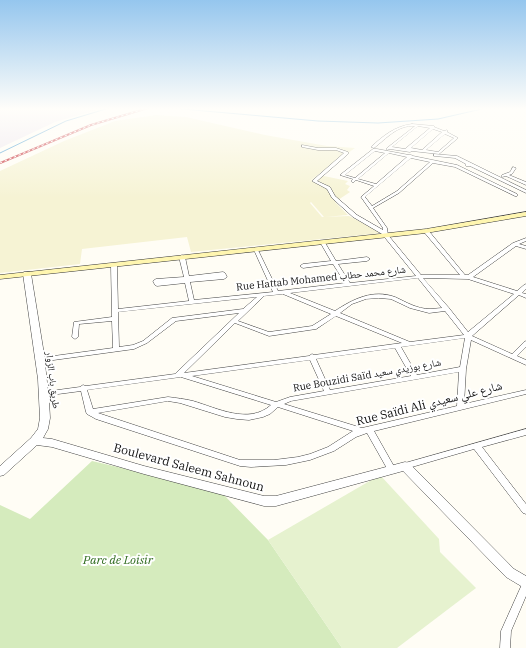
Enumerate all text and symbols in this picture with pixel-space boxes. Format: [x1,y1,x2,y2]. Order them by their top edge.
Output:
street label: Rue Hattab Mohamed شارع محمد حطاب [236,263,407,293]
street label: طريق باب الزوار [43,350,63,410]
street label: Rue Bouzidi Saïd شارع بوزيدي سعيد [292,355,443,396]
street label: Rue Saïdi Ali شارع علي سعيدي [354,378,504,431]
street label: Boulevard Saleem Sahnoun [112,440,266,494]
park label: Parc de Loisir [82,552,154,567]

